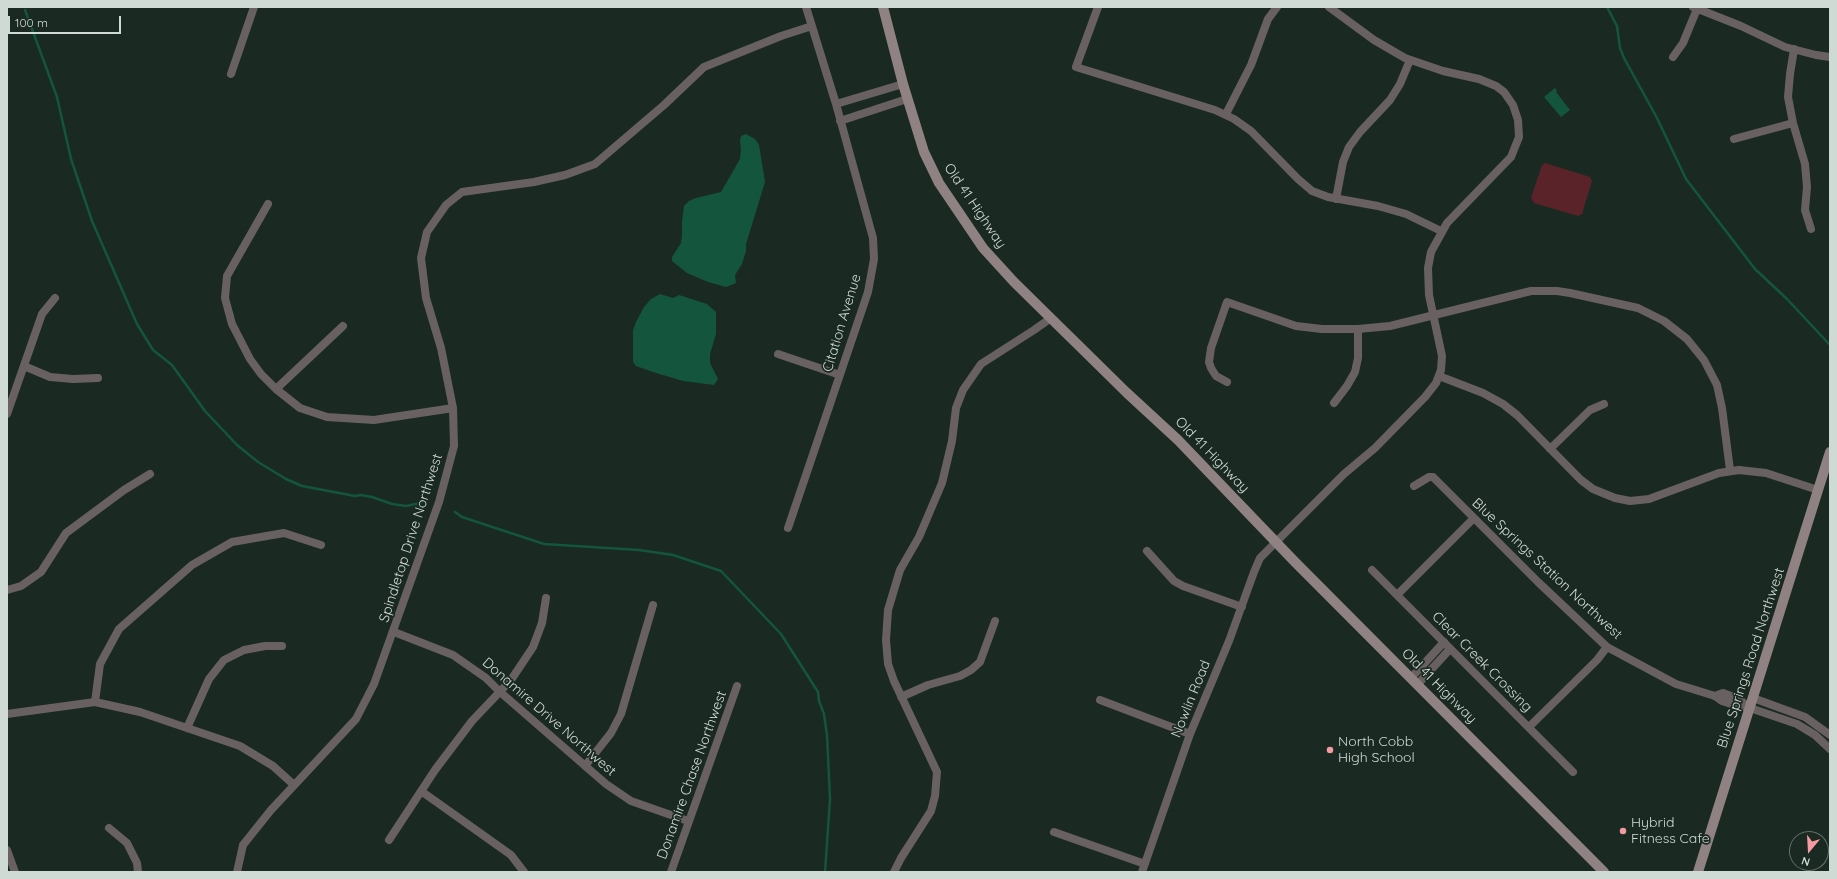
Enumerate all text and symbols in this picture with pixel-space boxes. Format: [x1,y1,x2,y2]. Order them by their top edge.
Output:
scale bar [10,8,123,34]
text: 100 m [15,15,48,30]
street label: Old 41 Highway [940,160,1010,252]
street label: Citation Avenue [819,272,865,374]
street label: Old 41 Highway [1172,413,1252,497]
street label: Spindletop Drive Northwest [376,452,446,624]
street label: Blue Springs Station Northwest [1468,495,1626,643]
street label: Blue Springs Road Northwest [1714,566,1788,750]
street label: Clear Creek Crossing [1428,608,1536,716]
street label: Old 41 Highway [1398,645,1480,727]
street label: Donamire Drive Northwest [479,654,619,780]
street label: Nowlin Road [1168,658,1214,740]
street label: Donamire Chase Northwest [654,688,730,862]
place label: North Cobb High School [1338,734,1415,766]
marker: North Cobb High School [1325,745,1335,755]
place label: Hybrid Fitness Cafe [1631,815,1710,848]
marker: Hybrid Fitness Cafe [1618,826,1628,836]
north arrow [1789,831,1829,871]
text: N [1800,854,1812,869]

